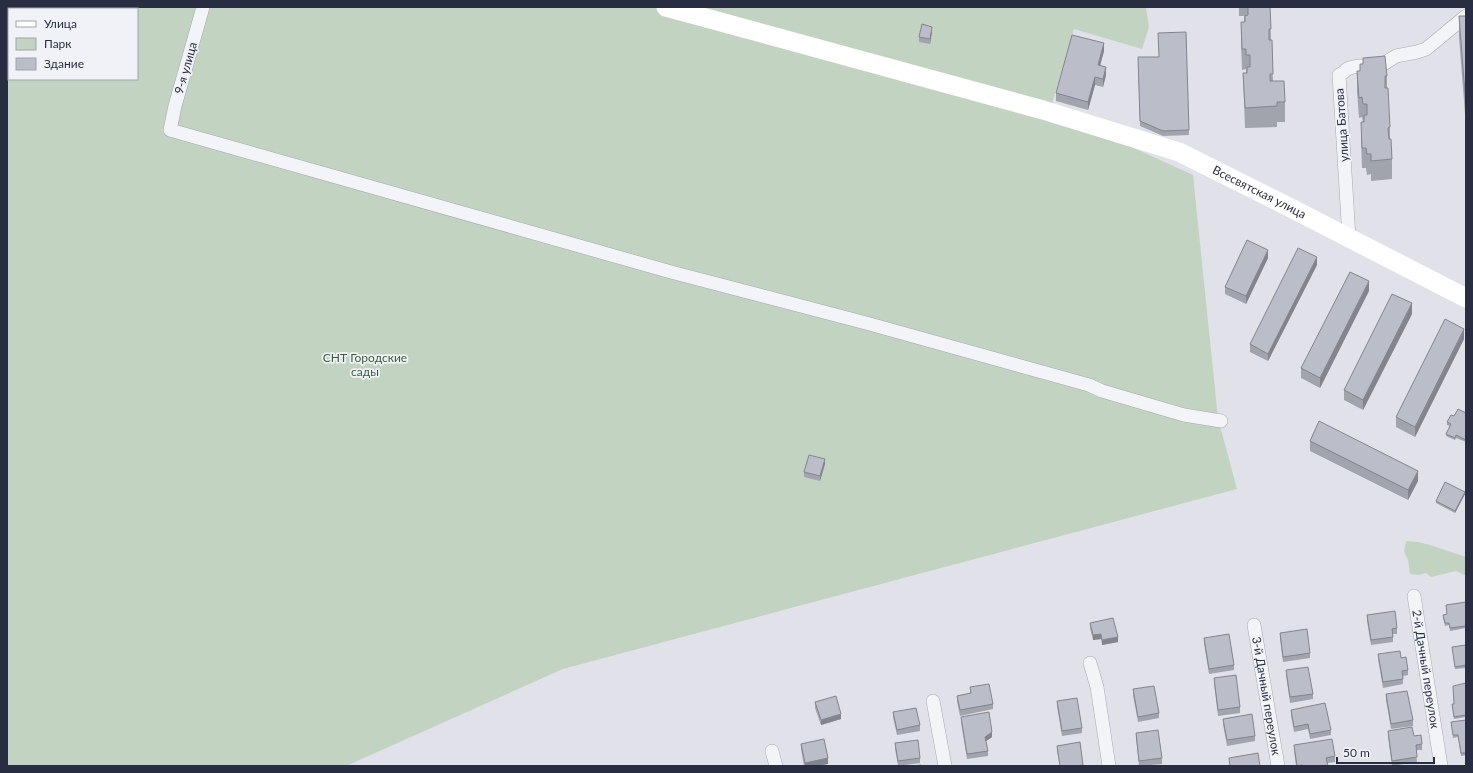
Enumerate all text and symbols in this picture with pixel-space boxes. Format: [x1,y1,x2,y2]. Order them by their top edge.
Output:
legend [8,8,138,80]
text: Улица [44,16,77,31]
text: Парк [44,36,72,51]
street label: 9-я улица [171,40,200,95]
text: Здание [44,56,84,71]
street label: улица Батова [1331,88,1352,162]
street label: Всесвятская улица [1210,162,1309,222]
park label: СНТ Городские сады [323,350,407,379]
street label: 2-й Дачный переулок [1409,609,1443,730]
street label: 3-й Дачный переулок [1249,635,1284,757]
scale bar [1337,739,1434,765]
text: 50 m [1343,745,1370,760]

